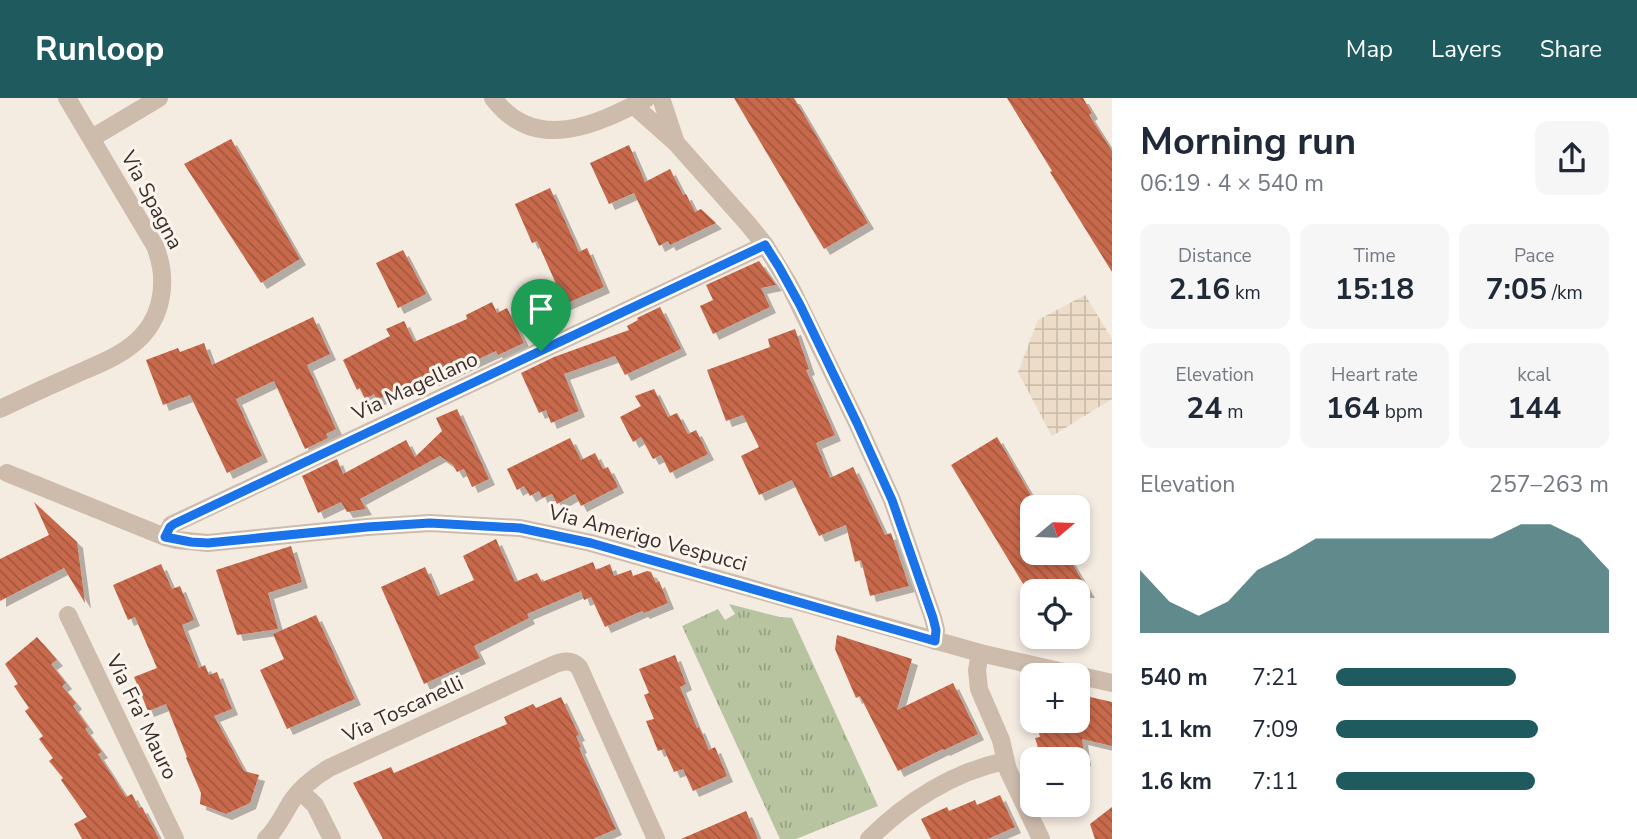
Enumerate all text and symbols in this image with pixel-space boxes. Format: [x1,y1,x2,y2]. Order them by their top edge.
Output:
text: Runloop [35,27,164,72]
text: Map [1346,33,1393,65]
text: Layers [1431,33,1502,65]
text: Share [1540,33,1602,65]
text: Morning run [1140,116,1356,167]
button: share [1535,121,1609,195]
street label: Via Spagna [114,145,190,254]
text: 06:19 · 4 × 540 m [1140,168,1324,199]
text: Distance [1178,243,1252,269]
text: Time [1353,243,1396,269]
text: Pace [1514,243,1554,269]
text: 2.16 [1169,269,1230,310]
text: 15:18 [1335,269,1414,310]
text: 7:05 [1485,269,1547,310]
pin [511,279,571,351]
text: km [1230,280,1261,306]
text: /km [1547,280,1583,306]
icon: arrive [522,290,560,328]
street label: Via Magellano [347,345,482,428]
text: Elevation [1175,362,1254,388]
text: Heart rate [1331,362,1418,388]
text: kcal [1517,362,1551,388]
text: 24 [1186,388,1222,429]
text: 164 [1326,388,1380,429]
text: 144 [1507,388,1561,429]
text: m [1222,399,1243,425]
text: bpm [1380,399,1423,425]
text: Elevation [1140,469,1235,500]
text: 257–263 m [1489,469,1609,500]
north arrow [1020,495,1090,565]
map controls [1020,495,1090,817]
street label: Via Amerigo Vespucci [545,498,751,578]
button: locate [1020,579,1090,649]
street label: Via Fra' Mauro [99,649,184,784]
text: 540 m [1140,662,1208,693]
text: 7:21 [1252,662,1299,693]
button: + [1020,663,1090,733]
street label: Via Toscanelli [337,669,468,750]
text: 1.1 km [1140,714,1212,745]
text: 7:09 [1252,714,1299,745]
button: − [1020,747,1090,817]
text: 1.6 km [1140,766,1212,797]
text: 7:11 [1252,766,1299,797]

